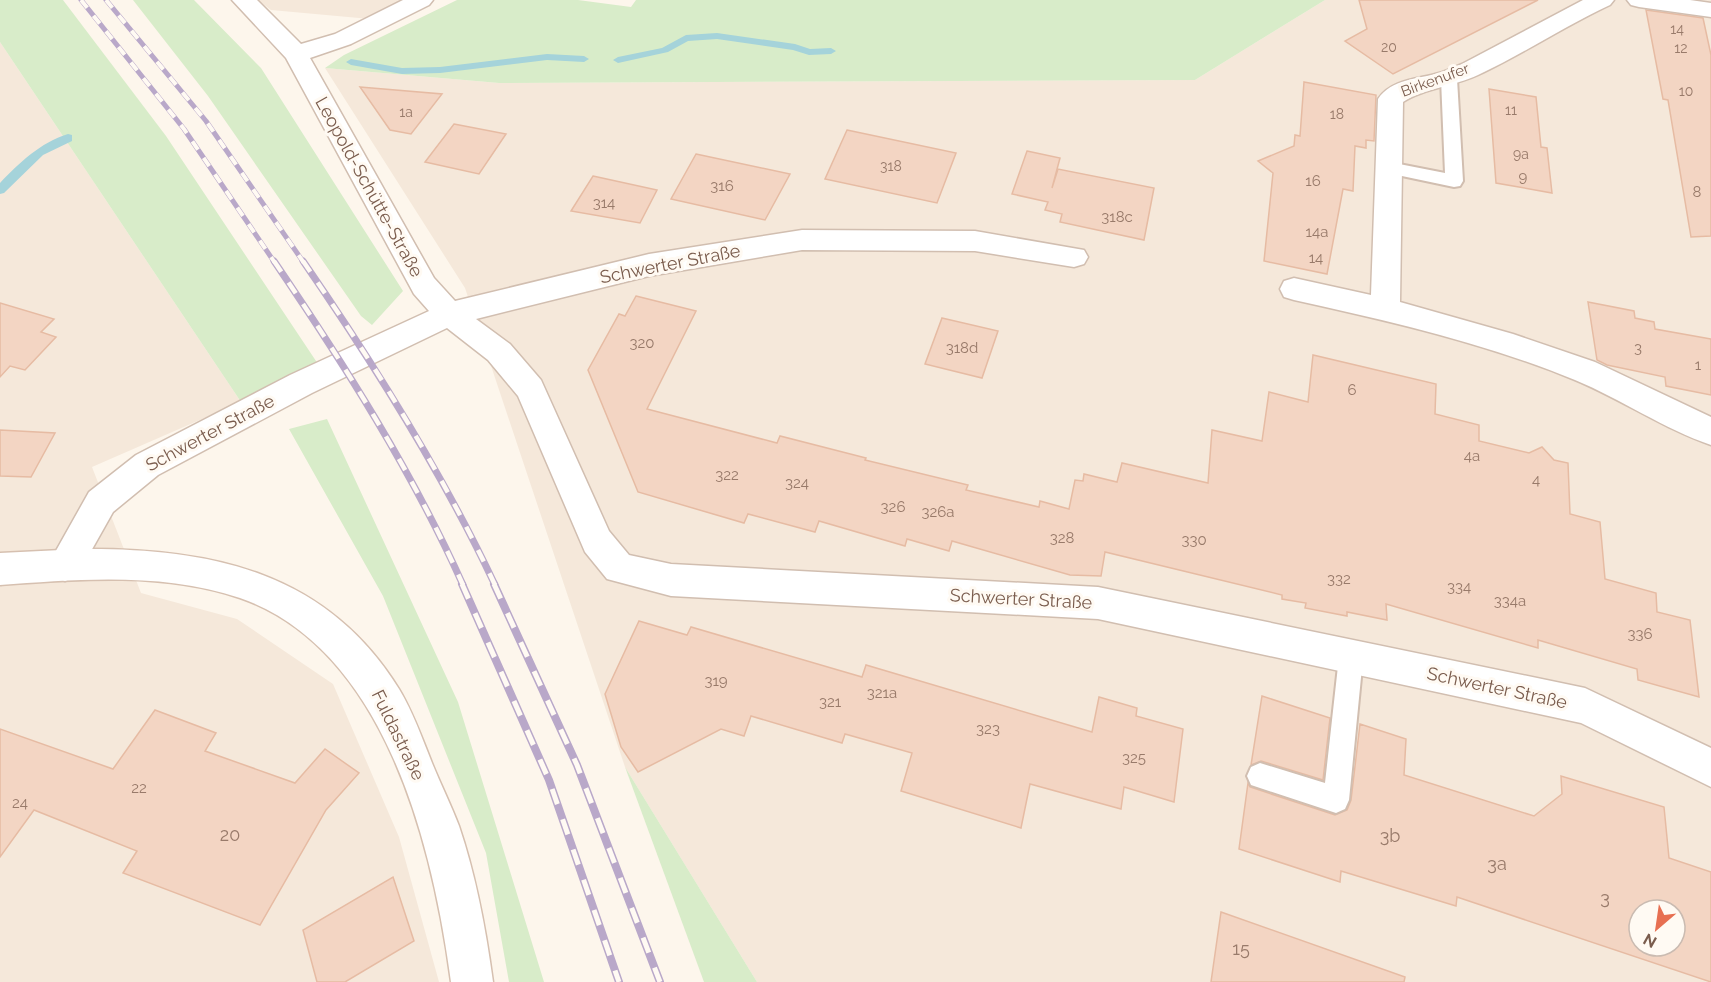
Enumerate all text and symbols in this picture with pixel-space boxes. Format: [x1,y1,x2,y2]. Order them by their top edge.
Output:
house number: 14 [1670,21,1684,37]
house number: 20 [1381,39,1397,55]
house number: 12 [1674,40,1688,56]
street label: Birkenufer [1398,59,1472,101]
house number: 10 [1679,83,1693,99]
street label: Leopold-Schütte-Straße [311,93,428,281]
house number: 11 [1505,102,1517,118]
house number: 1a [399,104,413,120]
house number: 18 [1330,106,1344,122]
house number: 9a [1513,146,1529,162]
house number: 318 [880,158,902,174]
house number: 9 [1519,168,1528,186]
house number: 16 [1305,172,1321,190]
house number: 316 [710,177,734,195]
house number: 8 [1693,183,1702,201]
house number: 314 [593,194,615,212]
house number: 318c [1101,208,1133,226]
house number: 14a [1306,223,1328,241]
street label: Schwerter Straße [598,240,742,287]
house number: 14 [1309,249,1323,267]
house number: 320 [629,334,655,352]
house number: 318d [946,339,978,357]
house number: 3 [1634,339,1642,357]
house number: 1 [1695,356,1702,374]
house number: 6 [1347,381,1357,399]
street label: Schwerter Straße [142,390,278,475]
house number: 4a [1464,447,1480,465]
house number: 322 [715,466,739,484]
house number: 4 [1532,471,1540,489]
house number: 324 [785,474,809,492]
house number: 326 [881,498,905,516]
house number: 326a [921,503,955,521]
house number: 328 [1050,529,1074,547]
house number: 330 [1181,531,1207,549]
house number: 332 [1327,570,1351,588]
house number: 334 [1447,578,1471,596]
street label: Schwerter Straße [949,584,1093,613]
house number: 334a [1494,592,1526,610]
house number: 336 [1627,625,1653,643]
street label: Schwerter Straße [1425,662,1569,713]
house number: 319 [704,672,728,690]
house number: 321a [867,684,897,702]
street label: Fuldastraße [368,686,430,784]
house number: 321 [819,693,842,711]
house number: 323 [976,720,1000,738]
house number: 325 [1122,749,1146,767]
house number: 22 [131,779,147,797]
house number: 24 [12,794,28,812]
house number: 20 [220,824,240,845]
house number: 3b [1380,825,1400,846]
house number: 3a [1487,853,1507,874]
house number: 3 [1600,887,1610,908]
north arrow [1627,898,1687,958]
text: N [1640,929,1660,952]
house number: 15 [1232,938,1250,959]

